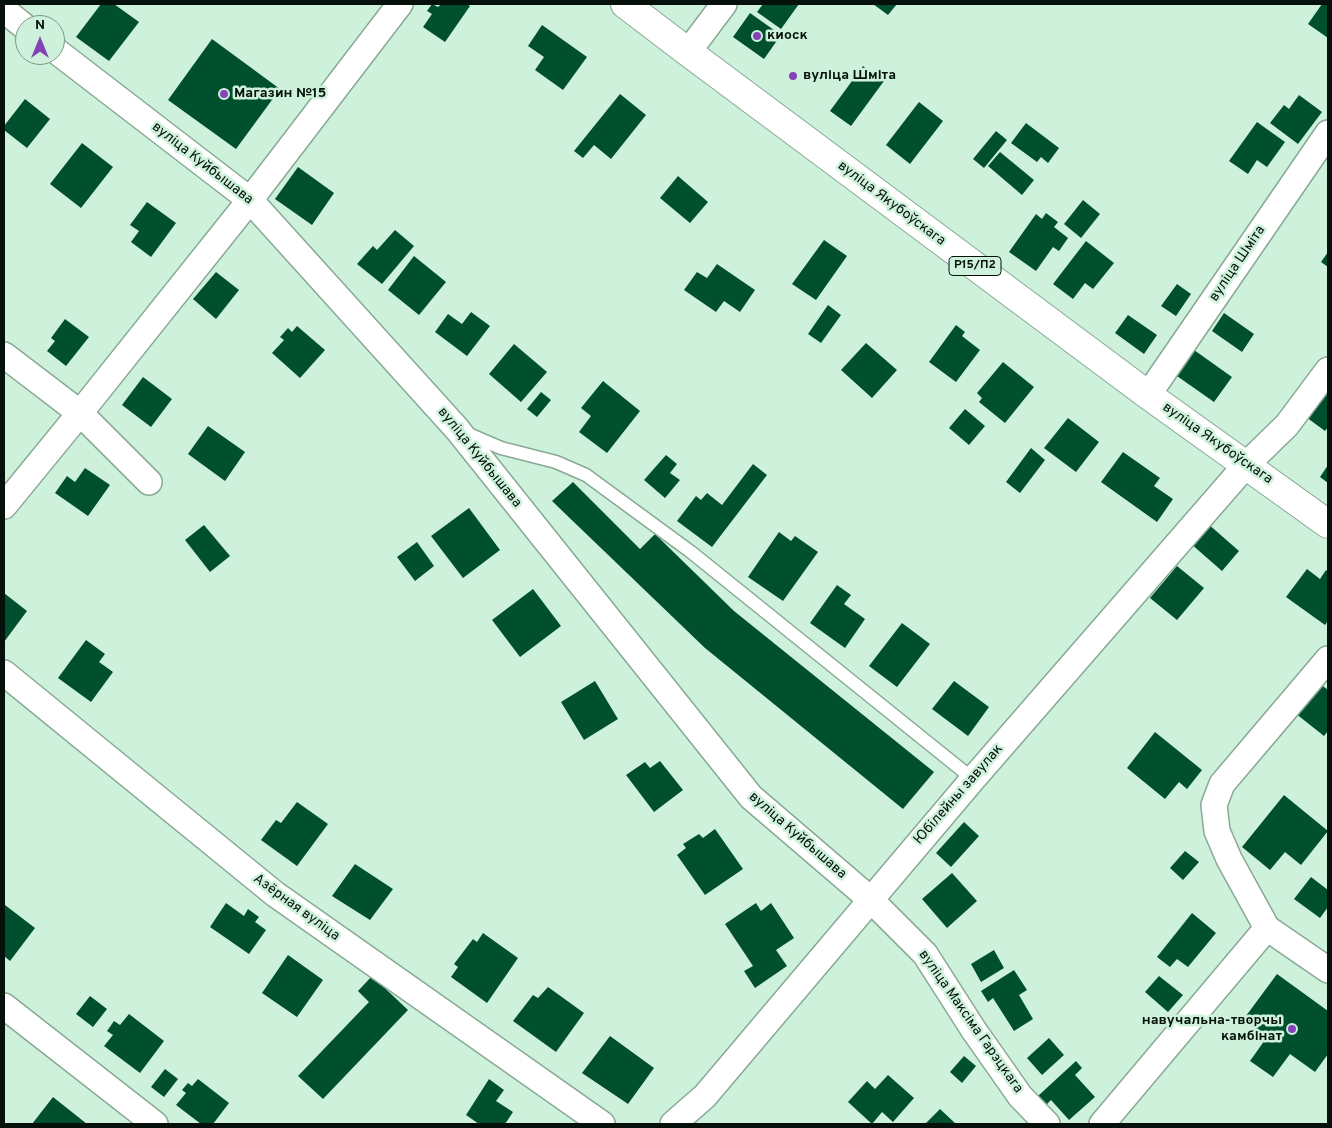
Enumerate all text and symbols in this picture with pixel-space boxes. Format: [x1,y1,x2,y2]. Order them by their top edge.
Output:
north arrow [15,15,65,65]
text: N [35,17,45,34]
place label: киоск [767,28,808,44]
marker: киоск [751,30,763,42]
place label: вуліца Шміта [803,68,896,84]
marker: вуліца Шміта [787,70,799,82]
place label: Магазин №15 [234,86,326,102]
marker: Магазин №15 [218,88,230,100]
street label: вуліца Куйбышава [148,119,256,209]
street label: вуліца Якубоўскага [834,158,948,250]
street label: вуліца Шміта [1206,223,1270,305]
road number: Р15/П2 [949,256,1001,276]
street label: вуліца Якубоўскага [1159,400,1275,488]
street label: вуліца Куйбышава [433,405,525,511]
street label: Юбілейны завулак [911,741,1007,849]
street label: вуліца Куйбышава [745,789,849,883]
street label: Азёрная вуліца [249,871,343,945]
street label: вуліца Максіма Гарэцкага [914,947,1026,1097]
place label: навучальна-творчы камбінат [1142,1013,1282,1046]
marker: навучальна-творчы камбінат [1286,1023,1298,1035]

